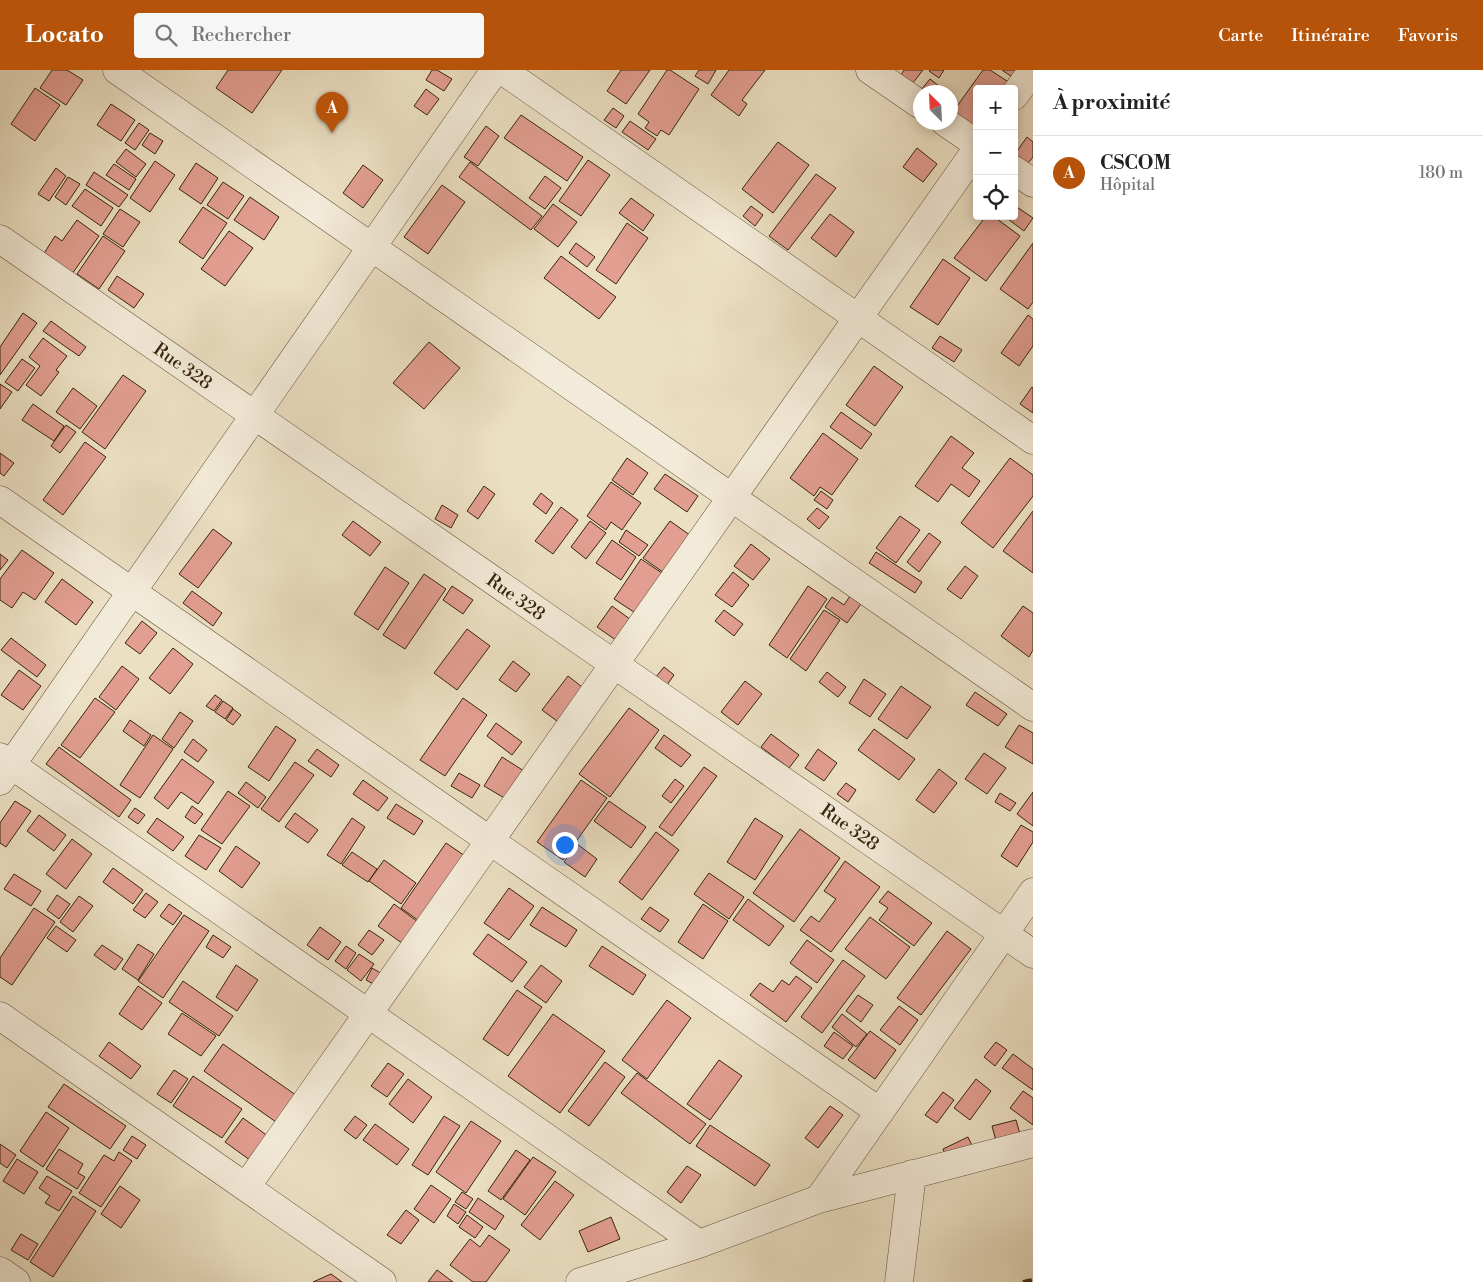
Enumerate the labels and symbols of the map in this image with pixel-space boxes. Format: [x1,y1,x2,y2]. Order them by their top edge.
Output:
north arrow [913,85,958,130]
pin: A [316,92,348,133]
street label: Rue 328 [149,338,217,395]
street label: Rue 328 [482,569,550,626]
street label: Rue 328 [816,799,884,856]
your location [552,832,578,858]

